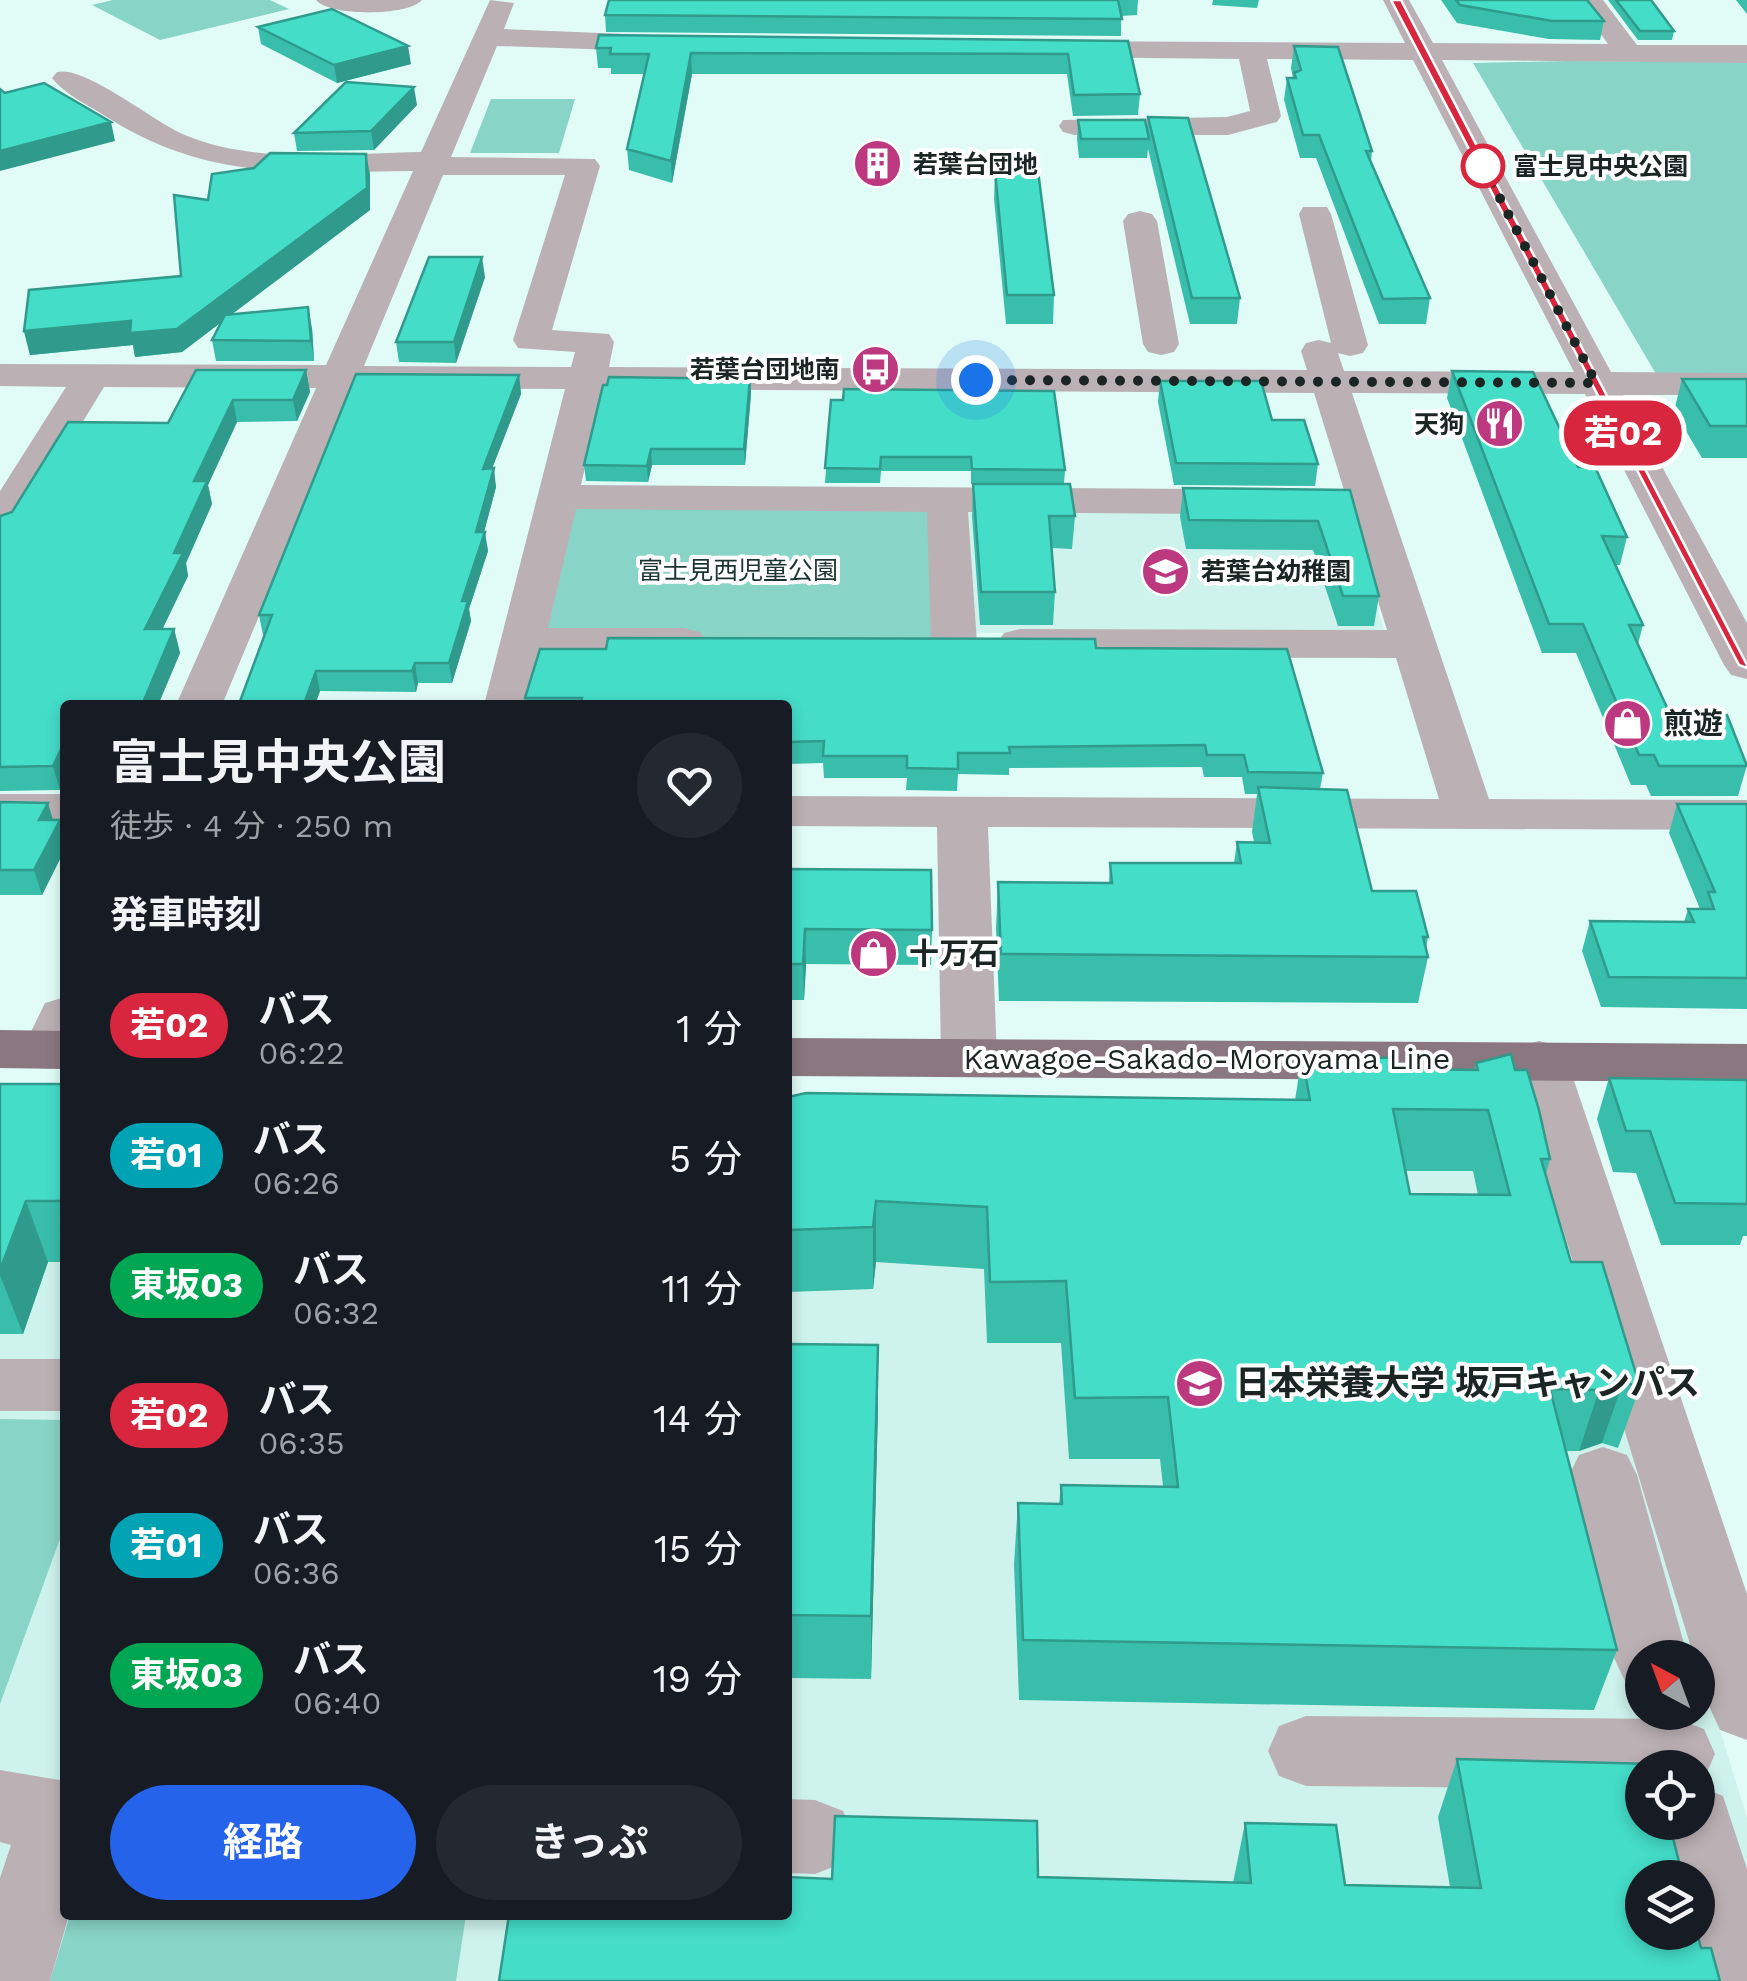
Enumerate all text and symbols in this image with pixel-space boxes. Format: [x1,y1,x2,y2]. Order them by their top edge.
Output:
building icon: 若葉台団地 [852,138,904,190]
marker: 富士見中央公園 [1462,145,1504,187]
place label: 若葉台団地 [913,150,1038,179]
place label: 富士見中央公園 [1513,152,1688,181]
bus stop icon: 若葉台団地南 [849,343,901,395]
place label: 若葉台団地南 [690,355,840,384]
your location [951,355,1001,405]
restaurant icon: 天狗 [1473,398,1525,450]
line badge: 若02 [1566,400,1680,466]
place label: 天狗 [1414,410,1464,439]
text: 若02 [1584,412,1662,454]
school or university icon: 若葉台幼稚園 [1140,545,1192,597]
park label: 富士見西児童公園 [638,556,838,585]
place label: 若葉台幼稚園 [1201,557,1351,586]
shop icon: 煎遊 [1602,698,1654,750]
place label: 煎遊 [1663,706,1723,741]
button: heart [637,733,742,838]
text: 富士見中央公園 [110,734,446,791]
text: 徒歩 · 4 分 · 250 m [110,807,393,845]
text: 発車時刻 [110,893,262,937]
shop icon: 十万石 [848,928,900,980]
place label: 十万石 [909,936,999,971]
text: バス [258,988,334,1032]
text: 若02 [130,1004,208,1046]
text: 1 分 [676,1007,742,1051]
text: 06:22 [258,1034,345,1072]
street label: Kawagoe-Sakado-Moroyama Line [964,1041,1450,1076]
text: バス [253,1118,329,1162]
text: 若01 [130,1134,203,1176]
text: 5 分 [669,1137,742,1181]
text: 06:26 [253,1164,340,1202]
text: バス [293,1248,369,1292]
text: 東坂03 [130,1264,243,1306]
text: 11 分 [661,1267,742,1311]
text: 06:32 [293,1294,379,1332]
school or university icon: 日本栄養大学 坂戸キャンパス [1174,1357,1226,1409]
place label: 日本栄養大学 坂戸キャンパス [1235,1362,1700,1404]
text: バス [258,1378,334,1422]
text: 若02 [130,1394,208,1436]
text: 14 分 [653,1397,742,1441]
text: 06:35 [258,1424,345,1462]
text: バス [253,1508,329,1552]
text: 若01 [130,1524,203,1566]
text: 15 分 [654,1527,742,1571]
text: 06:36 [253,1554,340,1592]
text: バス [293,1638,369,1682]
north arrow [1625,1640,1715,1730]
map controls [1625,1640,1715,1950]
text: 東坂03 [130,1654,243,1696]
text: 19 分 [653,1657,742,1701]
text: 06:40 [293,1684,381,1722]
button: locate [1625,1750,1715,1840]
button: 経路 [110,1785,416,1900]
button: きっぷ [436,1785,742,1900]
button: layers [1625,1860,1715,1950]

